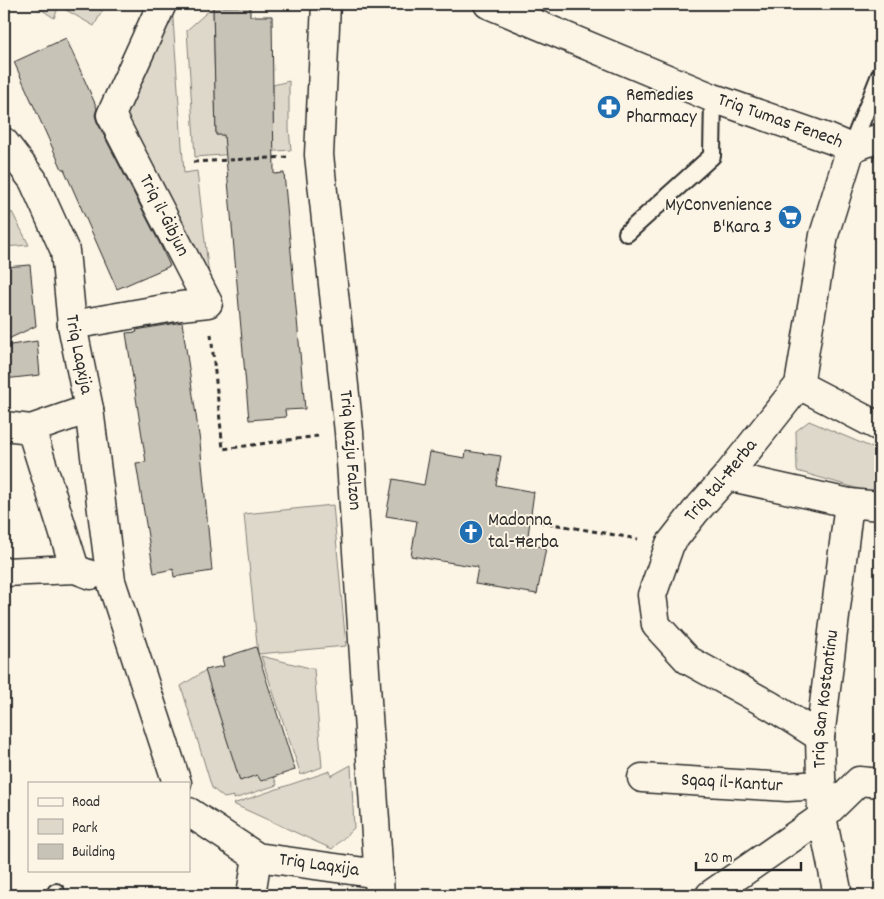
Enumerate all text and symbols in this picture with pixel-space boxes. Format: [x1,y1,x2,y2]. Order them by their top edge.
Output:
place label: Remedies Pharmacy [626,83,697,132]
street label: Triq Tumas Fenech [714,87,847,157]
pharmacy icon: Remedies Pharmacy [596,94,622,120]
street label: Triq il-Ġibjun [131,170,195,262]
place label: MyConvenience B'Kara 3 [665,193,772,242]
supermarket icon: MyConvenience B'Kara 3 [777,204,803,230]
street label: Triq Laqxija [58,313,99,398]
street label: Triq Nazju Falzon [331,389,368,511]
street label: Triq tal-Ħerba [678,433,765,528]
place label: Madonna tal-Ħerba [488,508,559,557]
church icon: Madonna tal-Ħerba [458,519,484,545]
street label: Triq San Kostantinu [807,628,847,768]
street label: Sqaq il-Kantur [680,767,784,800]
legend [28,782,190,872]
text: Road [72,792,100,814]
text: Park [72,818,98,840]
scale bar [696,839,802,871]
text: Building [72,842,115,864]
street label: Triq Laqxija [277,847,362,885]
text: 20 m [704,848,732,870]

